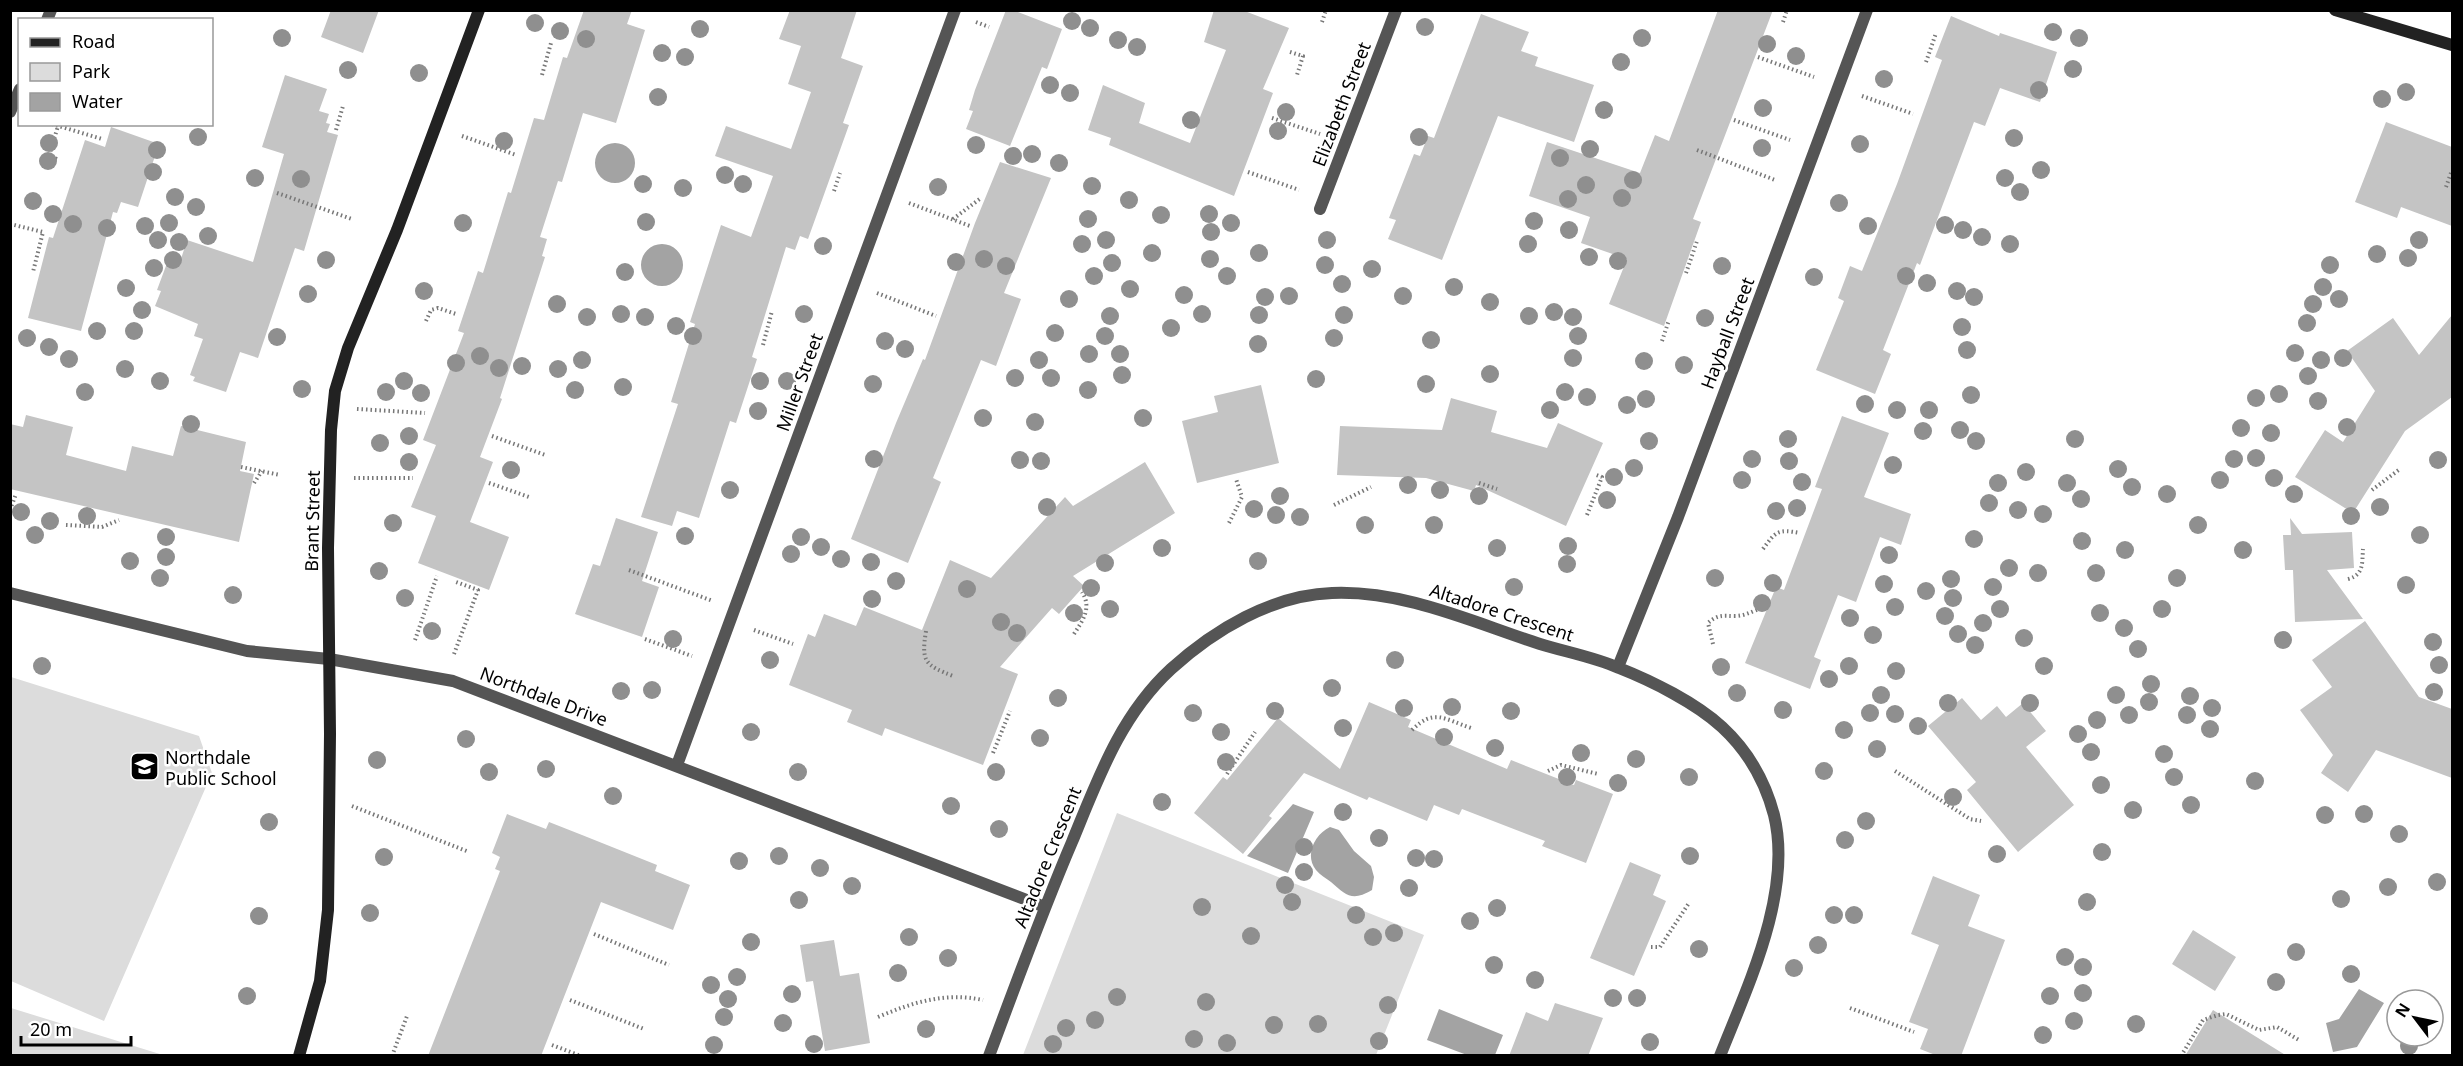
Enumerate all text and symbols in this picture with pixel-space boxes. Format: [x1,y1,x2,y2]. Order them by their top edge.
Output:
legend [18,18,213,126]
text: Road [72,29,115,53]
street label: Elizabeth Street [1306,38,1376,170]
text: Park [72,59,110,83]
text: Water [72,89,123,113]
street label: Hayball Street [1695,273,1760,392]
street label: Miller Street [770,329,828,434]
street label: Brant Street [299,470,325,572]
street label: Altadore Crescent [1427,577,1578,647]
street label: Northdale Drive [477,661,611,731]
place label: Northdale Public School [165,745,277,790]
school or university icon: Northdale Public School [128,751,160,783]
street label: Altadore Crescent [1008,782,1086,931]
north arrow [2385,988,2445,1048]
text: N [2390,999,2415,1021]
scale bar [21,1009,130,1047]
text: 20 m [30,1017,72,1041]

